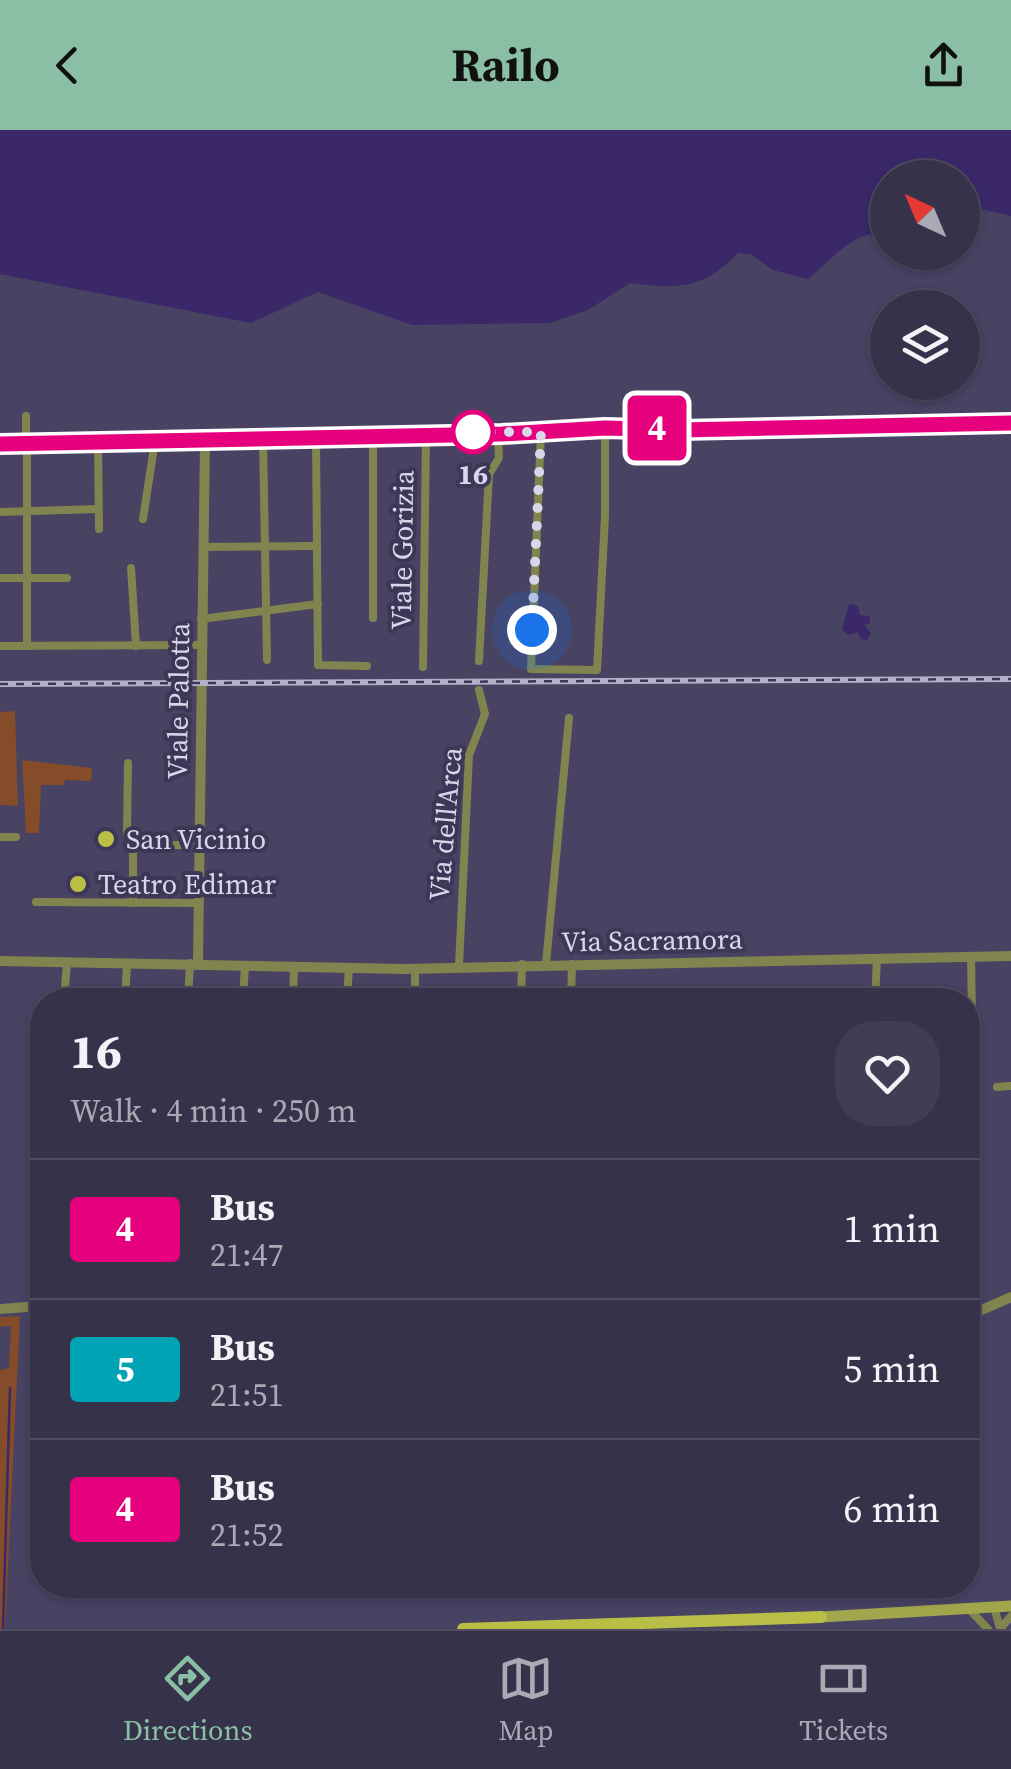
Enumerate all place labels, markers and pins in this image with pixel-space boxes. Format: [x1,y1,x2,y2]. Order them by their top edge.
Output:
marker: 16 [452,411,494,453]
place label: 16 [458,455,488,493]
place label: San Vicinio [126,820,266,858]
marker: San Vicinio [95,828,117,850]
place label: Teatro Edimar [98,865,276,903]
marker: Teatro Edimar [67,873,89,895]

